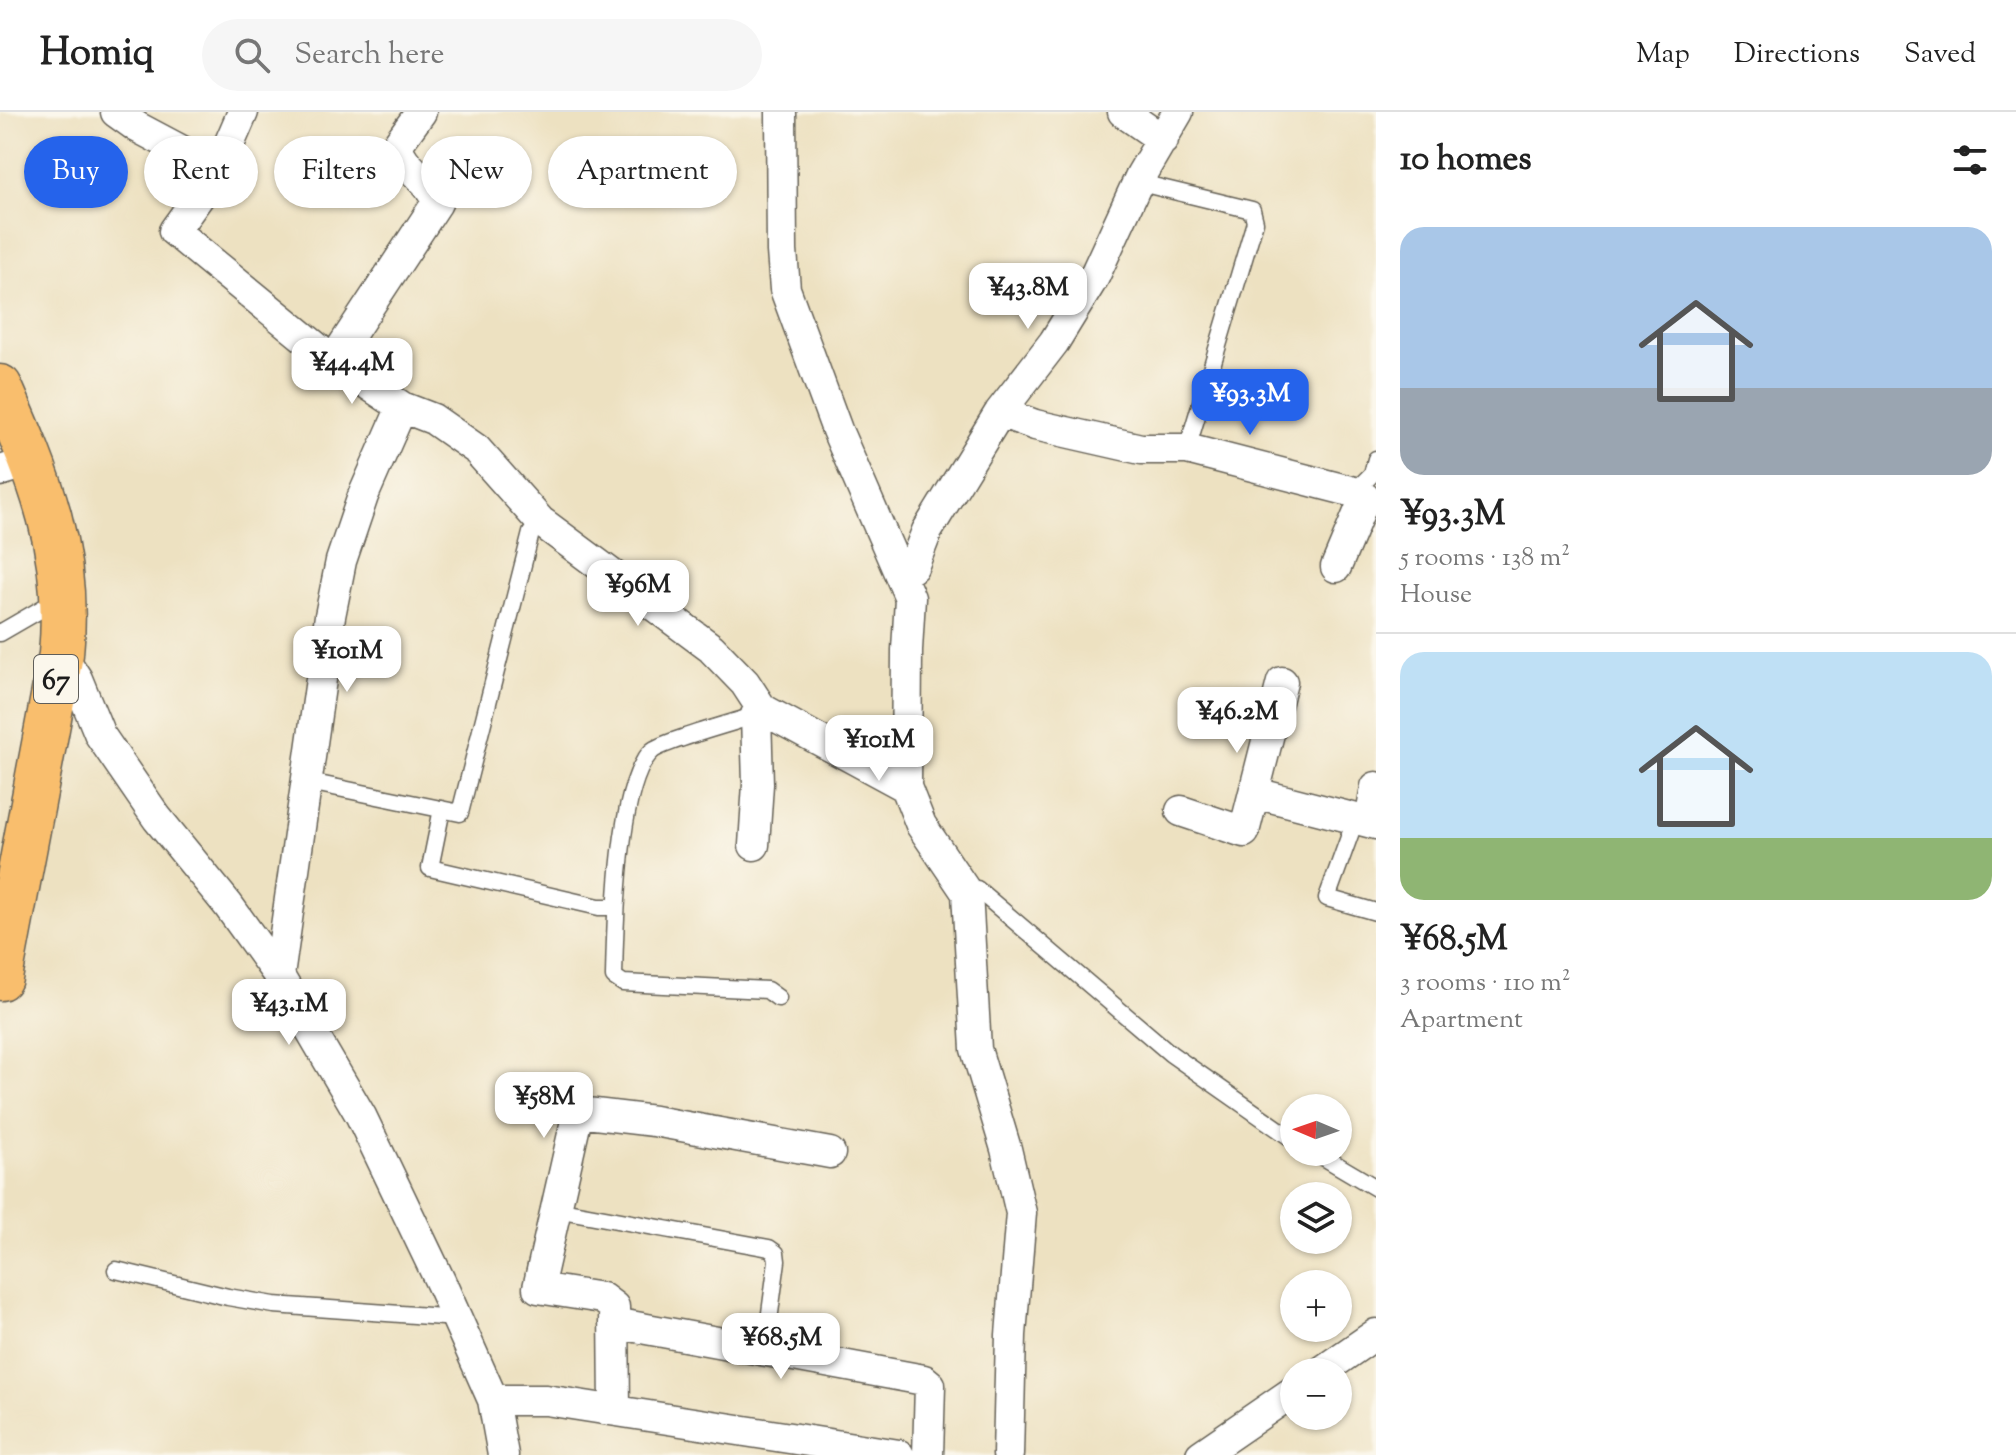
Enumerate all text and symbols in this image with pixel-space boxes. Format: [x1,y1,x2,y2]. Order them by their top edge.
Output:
search box [202,19,762,91]
text: Homiq [40,28,154,82]
icon: search [230,33,274,77]
text: Search here [294,34,445,77]
text: Map [1636,35,1690,75]
text: Directions [1734,35,1860,75]
text: Saved [1904,35,1976,75]
chip: Buy [24,136,128,208]
chip: Rent [144,136,258,208]
chip: Filters [274,136,405,208]
chip: New [421,136,532,208]
chip: Apartment [548,136,737,208]
text: 10 homes [1400,136,1532,185]
icon: filters [1948,138,1992,182]
pin: ¥43.8M [963,263,1093,331]
text: ¥43.8M [987,270,1069,307]
icon: home [1624,279,1768,423]
pin: ¥44.4M [287,338,417,406]
text: ¥44.4M [310,345,394,382]
pin: ¥93.3M [1185,369,1315,437]
text: ¥93.3M [1210,376,1290,413]
text: ¥93.3M [1400,491,1505,540]
text: 5 rooms · 138 m² [1400,540,1570,577]
pin: ¥96M [591,560,685,628]
text: ¥96M [605,567,671,604]
text: House [1400,577,1472,614]
pin: ¥101M [291,626,403,694]
text: ¥101M [311,633,383,670]
road number: 67 [34,655,78,703]
pin: ¥46.2M [1172,687,1302,755]
text: ¥46.2M [1195,694,1279,731]
icon: home [1624,704,1768,848]
pin: ¥101M [823,715,935,783]
text: ¥101M [843,722,915,759]
text: ¥68.5M [1400,916,1508,965]
text: 3 rooms · 110 m² [1400,965,1571,1002]
pin: ¥43.1M [224,979,354,1047]
text: ¥43.1M [250,986,328,1023]
text: Apartment [1400,1002,1523,1039]
pin: ¥58M [497,1072,591,1140]
text: ¥58M [513,1079,575,1116]
north arrow [1280,1094,1352,1166]
map controls [1280,1094,1352,1430]
button: layers [1280,1182,1352,1254]
button: + [1280,1270,1352,1342]
pin: ¥68.5M [716,1313,846,1381]
text: ¥68.5M [740,1320,822,1357]
button: − [1280,1358,1352,1430]

